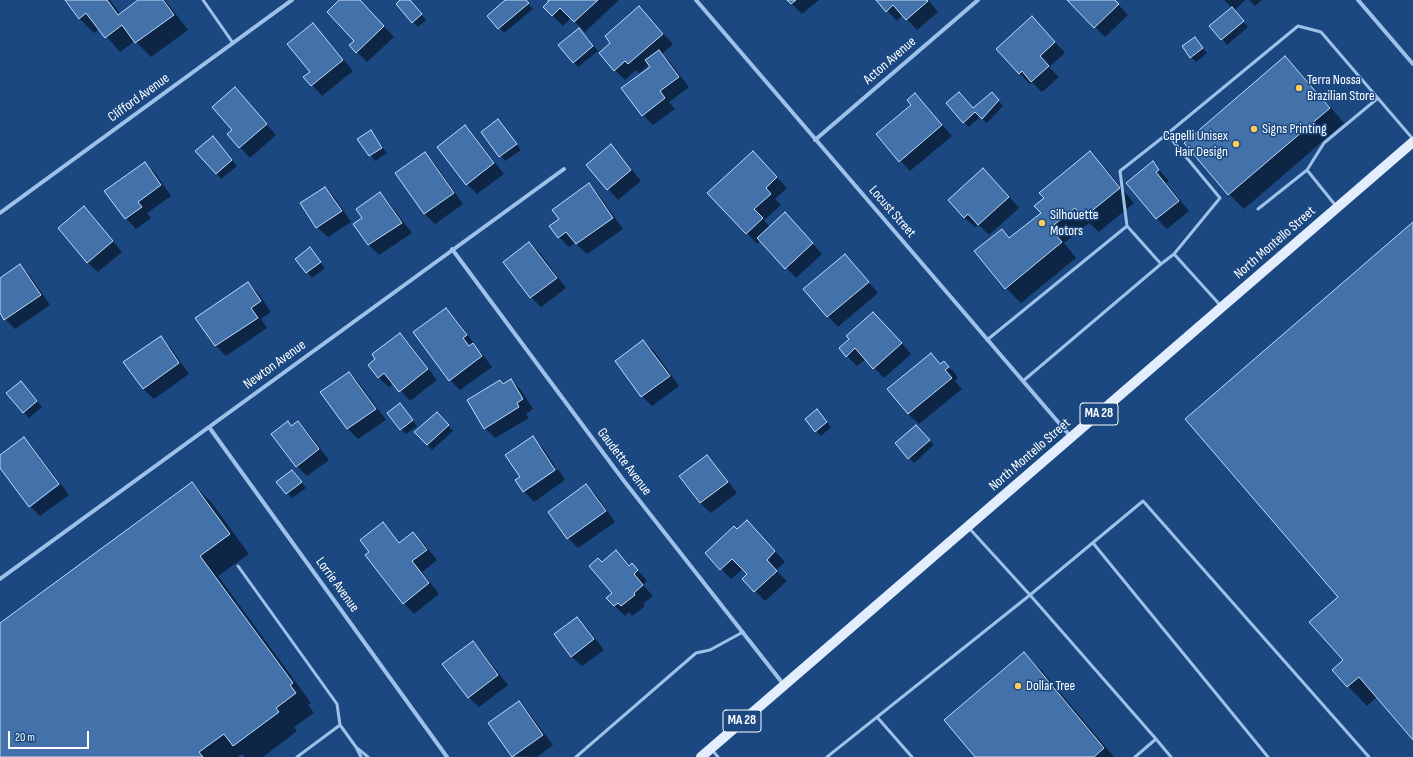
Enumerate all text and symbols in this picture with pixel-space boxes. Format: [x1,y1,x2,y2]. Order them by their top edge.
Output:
street label: Acton Avenue [860,34,920,88]
street label: Clifford Avenue [105,70,173,126]
place label: Terra Nossa Brazilian Store [1307,72,1375,104]
marker: Terra Nossa Brazilian Store [1294,83,1304,93]
place label: Signs Printing [1262,121,1326,137]
marker: Signs Printing [1249,124,1259,134]
place label: Capelli Unisex Hair Design [1163,128,1228,160]
marker: Capelli Unisex Hair Design [1231,139,1241,149]
street label: Locust Street [865,183,919,241]
street label: North Montello Street [1231,203,1319,283]
place label: Silhouette Motors [1050,207,1098,240]
marker: Silhouette Motors [1037,218,1047,228]
street label: Newton Avenue [241,337,309,393]
road number: MA 28 [1080,403,1118,425]
street label: North Montello Street [986,415,1074,495]
street label: Gaudette Avenue [593,425,655,499]
street label: Lorrie Avenue [312,554,362,616]
place label: Dollar Tree [1026,678,1075,694]
marker: Dollar Tree [1013,681,1023,691]
road number: MA 28 [723,710,761,732]
scale bar [10,723,91,749]
text: 20 m [15,730,35,745]

